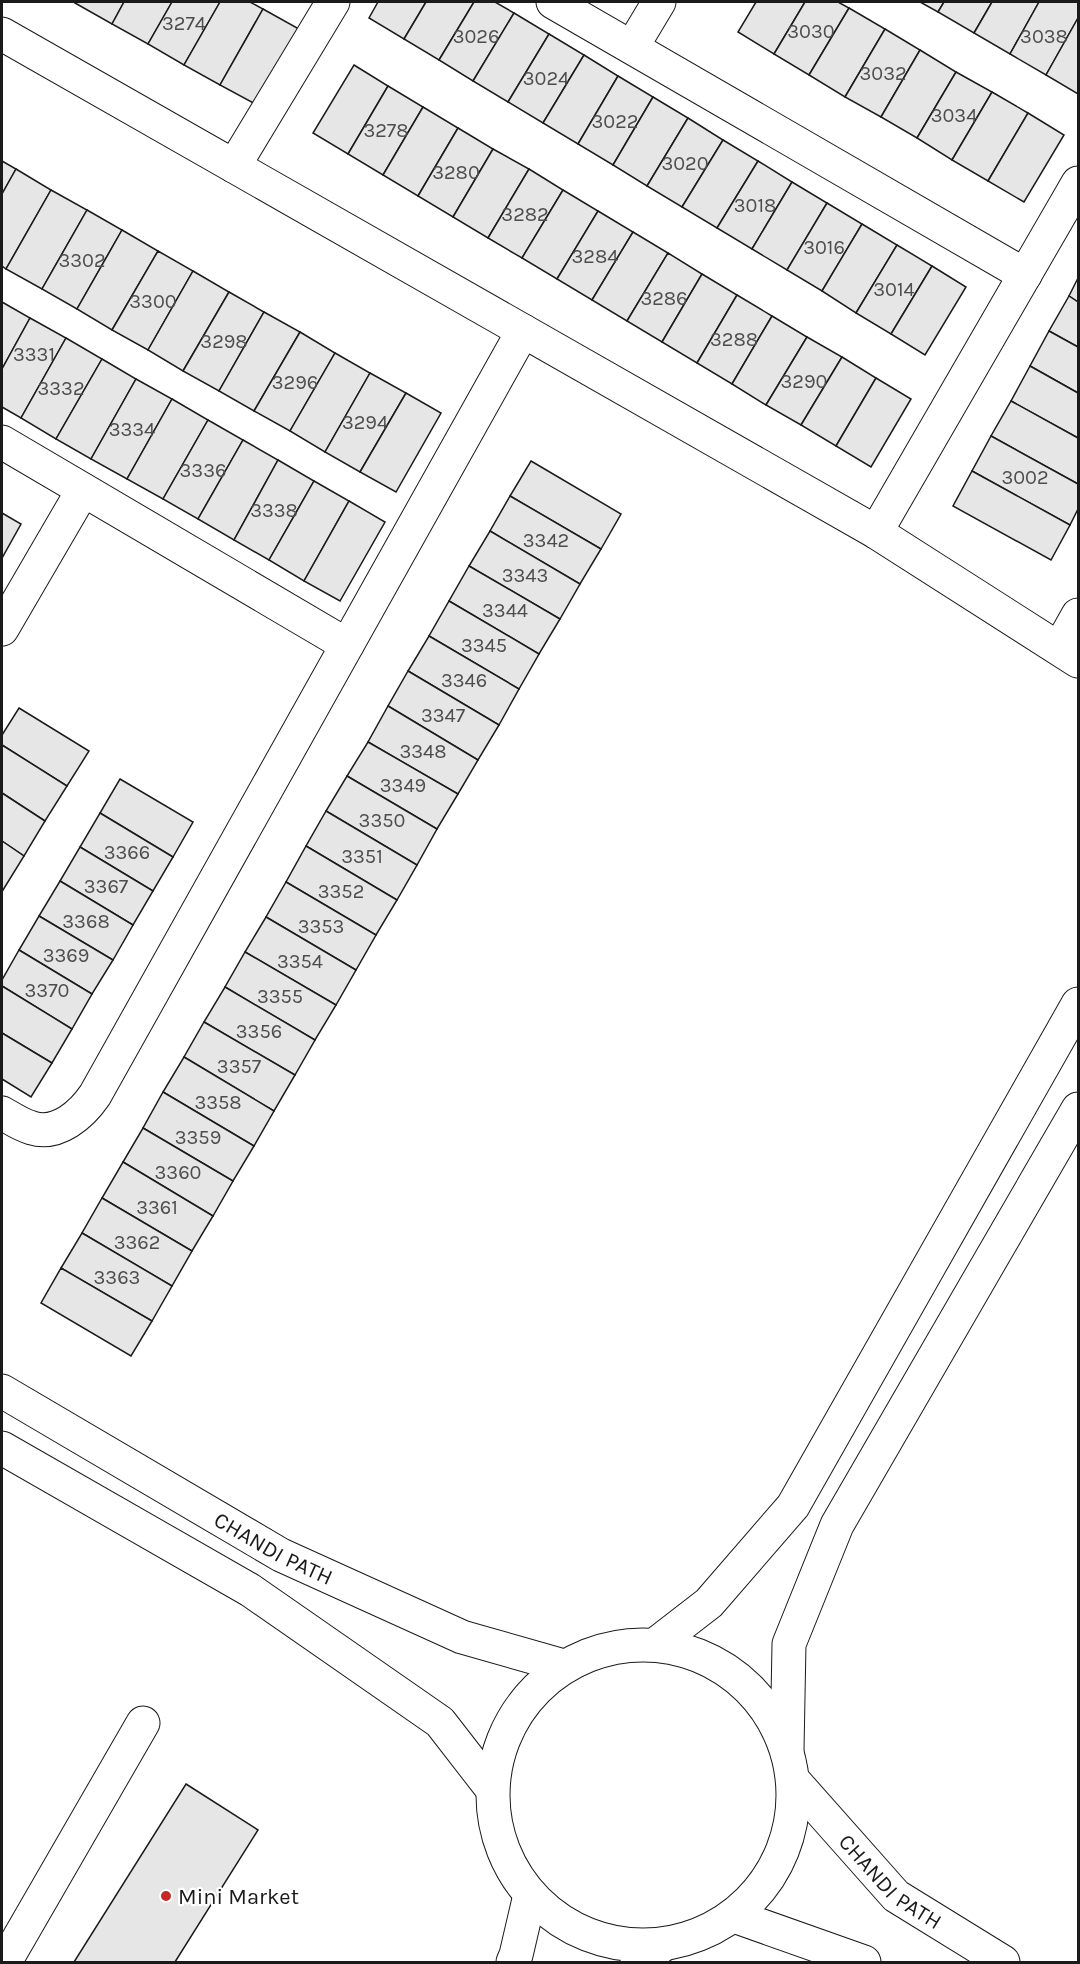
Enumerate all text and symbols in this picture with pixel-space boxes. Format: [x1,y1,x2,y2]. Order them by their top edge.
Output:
house number: 3274 [162,12,206,35]
house number: 3030 [787,20,835,43]
house number: 3026 [453,25,499,48]
house number: 3038 [1020,25,1068,48]
house number: 3032 [859,62,907,85]
house number: 3024 [523,67,569,90]
house number: 3034 [931,104,977,127]
house number: 3022 [592,110,638,133]
house number: 3278 [363,119,409,142]
house number: 3020 [661,152,709,175]
house number: 3280 [432,161,480,184]
house number: 3018 [734,194,776,217]
house number: 3282 [501,203,549,226]
house number: 3016 [803,236,845,259]
house number: 3284 [572,245,618,268]
house number: 3302 [58,249,106,272]
house number: 3014 [873,278,915,301]
house number: 3286 [640,287,688,310]
house number: 3300 [129,290,177,313]
house number: 3288 [710,328,758,351]
house number: 3298 [200,330,248,353]
house number: 3331 [13,343,55,366]
house number: 3290 [781,370,827,393]
house number: 3296 [272,371,318,394]
house number: 3332 [37,377,85,400]
house number: 3294 [342,411,388,434]
house number: 3334 [109,418,155,441]
house number: 3336 [180,459,226,482]
house number: 3002 [1001,466,1049,489]
house number: 3338 [250,499,298,522]
house number: 3342 [523,529,569,552]
house number: 3343 [502,564,548,587]
house number: 3344 [482,599,528,622]
house number: 3345 [461,634,507,657]
house number: 3346 [441,669,487,692]
house number: 3347 [421,704,466,727]
house number: 3348 [399,740,447,763]
house number: 3349 [380,774,426,797]
house number: 3350 [359,809,405,832]
house number: 3366 [104,841,150,864]
house number: 3351 [341,845,383,868]
house number: 3367 [84,875,129,898]
house number: 3352 [318,880,364,903]
house number: 3368 [62,910,110,933]
house number: 3353 [298,915,344,938]
house number: 3369 [43,944,89,967]
house number: 3354 [277,950,323,973]
house number: 3370 [25,979,69,1002]
house number: 3355 [257,985,303,1008]
house number: 3356 [236,1020,282,1043]
house number: 3357 [217,1055,262,1078]
house number: 3358 [194,1091,242,1114]
house number: 3359 [175,1126,221,1149]
house number: 3360 [155,1161,201,1184]
house number: 3361 [136,1196,178,1219]
house number: 3362 [114,1231,160,1254]
house number: 3363 [94,1266,140,1289]
street label: CHANDI PATH [209,1507,337,1591]
street label: CHANDI PATH [833,1829,946,1935]
place label: Mini Market [178,1884,299,1910]
marker: Mini Market [159,1889,173,1903]

